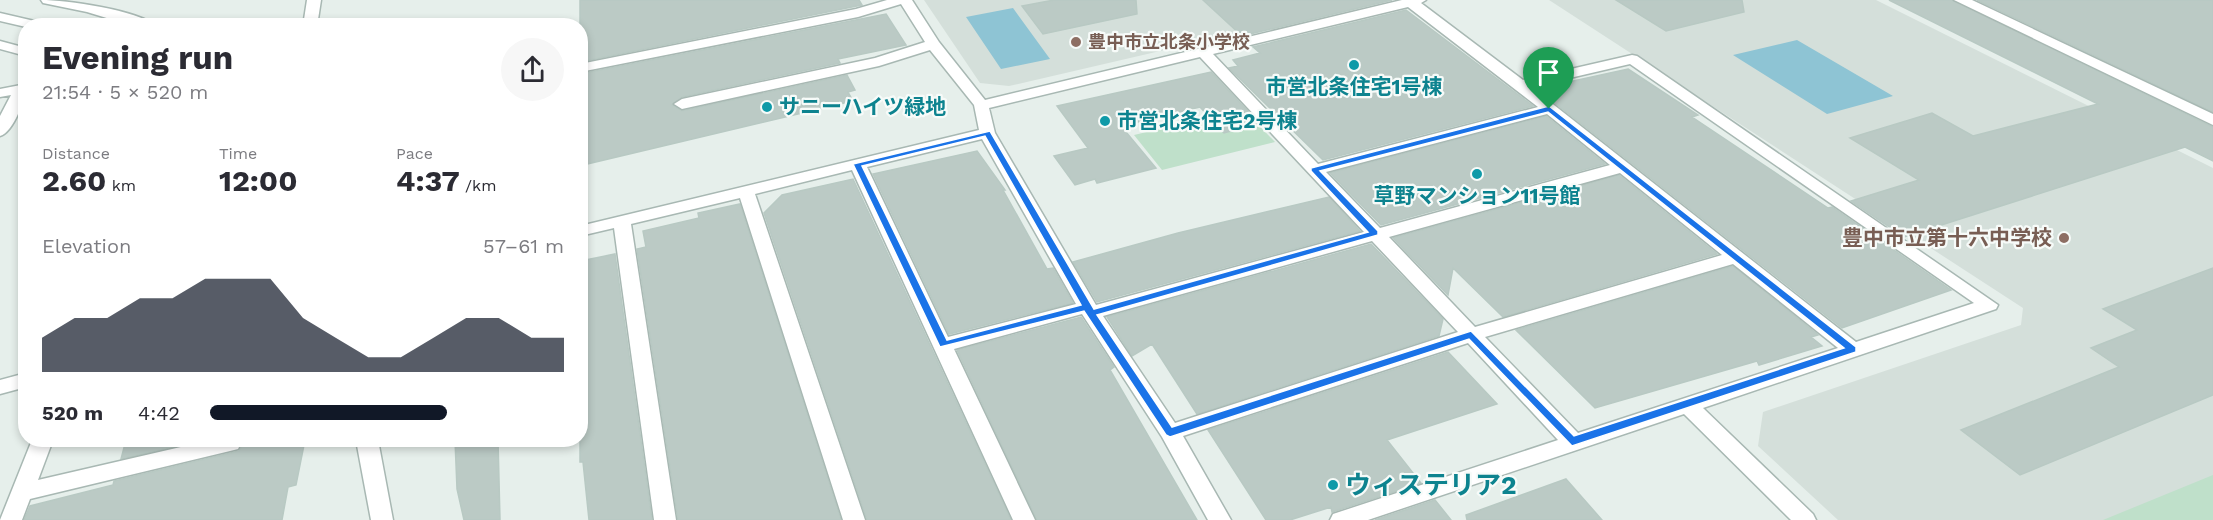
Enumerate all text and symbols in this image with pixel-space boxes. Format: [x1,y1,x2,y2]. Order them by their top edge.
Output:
place label: 豊中市立北条小学校 [1088,31,1250,52]
marker: 豊中市立北条小学校 [1069,35,1083,49]
text: Evening run [42,38,233,77]
button: share [501,38,564,101]
pin [1523,47,1574,109]
icon: arrive [1532,56,1565,89]
marker: 市営北条住宅1号棟 [1347,58,1361,72]
place label: 市営北条住宅1号棟 [1265,74,1443,99]
text: 21:54 · 5 × 520 m [42,80,208,104]
place label: サニーハイツ緑地 [779,94,946,119]
marker: サニーハイツ緑地 [760,100,774,114]
place label: 市営北条住宅2号棟 [1117,108,1298,133]
marker: 市営北条住宅2号棟 [1098,114,1112,128]
text: Distance [42,144,110,163]
text: Time [219,144,257,163]
text: Pace [396,144,433,163]
text: 2.60 [42,163,106,198]
text: 12:00 [219,163,298,198]
text: 4:37 [396,163,460,198]
marker: 草野マンション11号館 [1470,167,1484,181]
text: km [106,176,136,195]
text: /km [460,176,496,195]
place label: 草野マンション11号館 [1373,183,1581,208]
place label: 豊中市立第十六中学校 [1842,225,2052,250]
marker: 豊中市立第十六中学校 [2057,231,2071,245]
text: Elevation [42,234,131,258]
text: 57–61 m [483,234,564,258]
text: 520 m [42,401,103,425]
text: 4:42 [138,401,180,425]
place label: ウィステリア2 [1345,470,1517,500]
marker: ウィステリア2 [1326,478,1340,492]

